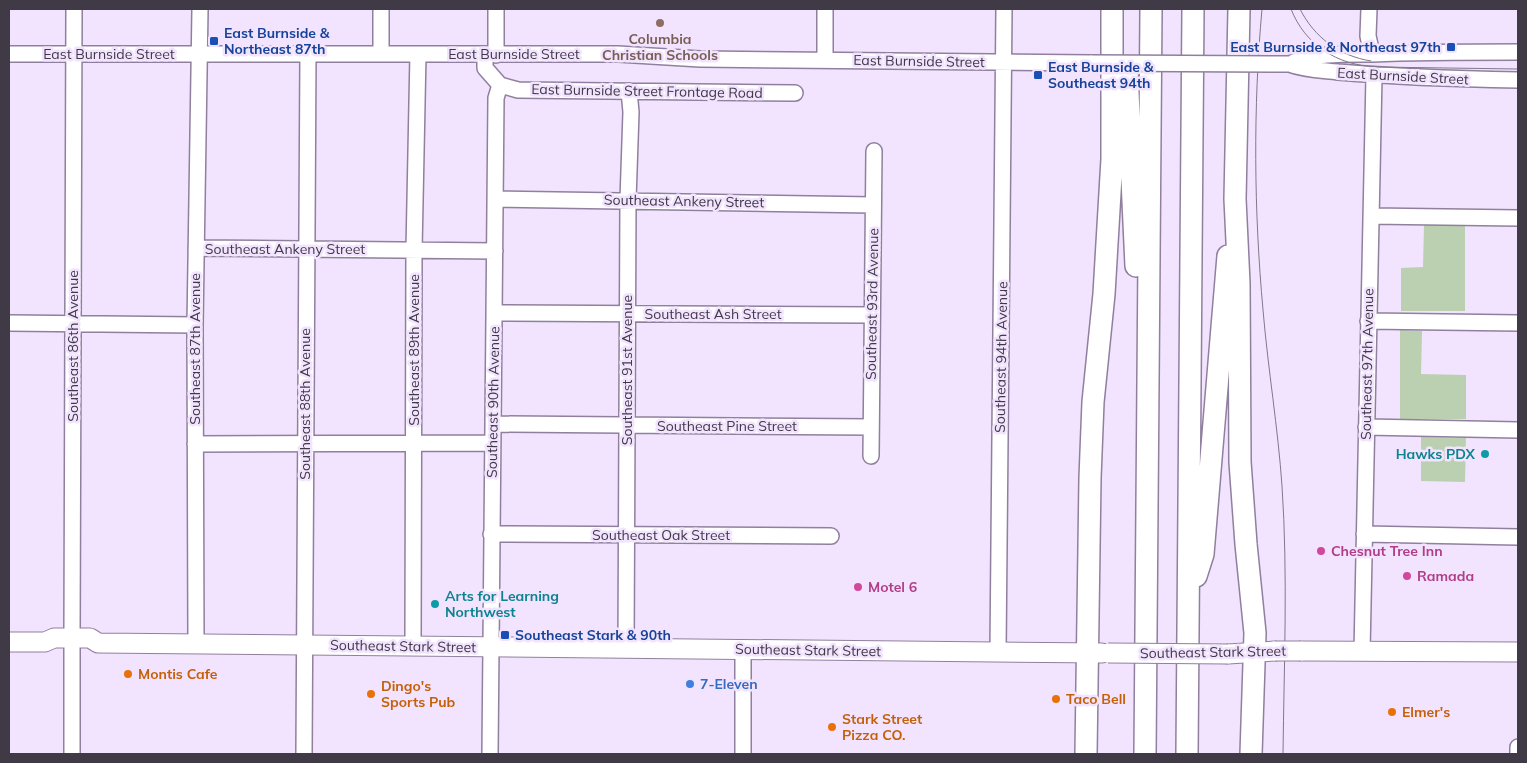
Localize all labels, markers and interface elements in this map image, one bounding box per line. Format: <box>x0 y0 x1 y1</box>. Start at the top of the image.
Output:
marker: Columbia Christian Schools <box>654 17 666 29</box>
place label: East Burnside & Northeast 87th <box>224 24 330 58</box>
place label: Columbia Christian Schools <box>602 30 718 64</box>
marker: East Burnside & Northeast 87th <box>208 35 220 47</box>
place label: East Burnside & Northeast 97th <box>1230 38 1441 56</box>
marker: East Burnside & Northeast 97th <box>1445 41 1457 53</box>
street label: East Burnside Street <box>43 45 175 63</box>
street label: East Burnside Street <box>448 45 580 63</box>
street label: East Burnside Street <box>853 51 985 71</box>
place label: East Burnside & Southeast 94th <box>1048 58 1154 92</box>
street label: East Burnside Street <box>1337 64 1469 88</box>
marker: East Burnside & Southeast 94th <box>1032 69 1044 81</box>
street label: East Burnside Street Frontage Road <box>531 80 763 102</box>
street label: Southeast Ankeny Street <box>604 191 764 211</box>
street label: Southeast 93rd Avenue <box>862 228 882 380</box>
street label: Southeast Ankeny Street <box>205 240 365 258</box>
street label: Southeast 86th Avenue <box>64 270 82 422</box>
street label: Southeast 87th Avenue <box>186 273 204 425</box>
street label: Southeast 89th Avenue <box>405 274 423 426</box>
street label: Southeast 94th Avenue <box>991 281 1011 433</box>
street label: Southeast 97th Avenue <box>1357 288 1377 440</box>
street label: Southeast 91st Avenue <box>618 295 636 445</box>
street label: Southeast Ash Street <box>644 305 782 323</box>
street label: Southeast 90th Avenue <box>483 326 503 478</box>
street label: Southeast 88th Avenue <box>296 328 314 480</box>
street label: Southeast Pine Street <box>657 417 797 435</box>
place label: Hawks PDX <box>1396 445 1476 463</box>
marker: Hawks PDX <box>1479 448 1491 460</box>
street label: Southeast Oak Street <box>592 526 730 544</box>
place label: Chesnut Tree Inn <box>1331 542 1443 560</box>
marker: Chesnut Tree Inn <box>1315 545 1327 557</box>
place label: Ramada <box>1417 567 1474 585</box>
marker: Ramada <box>1401 570 1413 582</box>
place label: Motel 6 <box>868 578 917 596</box>
marker: Motel 6 <box>852 581 864 593</box>
place label: Arts for Learning Northwest <box>445 587 559 621</box>
marker: Arts for Learning Northwest <box>429 598 441 610</box>
place label: Southeast Stark & 90th <box>515 626 671 644</box>
marker: Southeast Stark & 90th <box>499 629 511 641</box>
street label: Southeast Stark Street <box>330 636 476 656</box>
street label: Southeast Stark Street <box>735 640 881 660</box>
street label: Southeast Stark Street <box>1140 642 1286 662</box>
place label: Montis Cafe <box>138 665 218 683</box>
marker: Montis Cafe <box>122 668 134 680</box>
place label: 7-Eleven <box>700 675 758 693</box>
place label: Dingo's Sports Pub <box>381 677 456 711</box>
marker: 7-Eleven <box>684 678 696 690</box>
marker: Dingo's Sports Pub <box>365 688 377 700</box>
place label: Taco Bell <box>1066 690 1126 708</box>
marker: Taco Bell <box>1050 693 1062 705</box>
place label: Elmer's <box>1402 703 1450 721</box>
marker: Elmer's <box>1386 706 1398 718</box>
place label: Stark Street Pizza CO. <box>842 710 923 744</box>
marker: Stark Street Pizza CO. <box>826 721 838 733</box>

